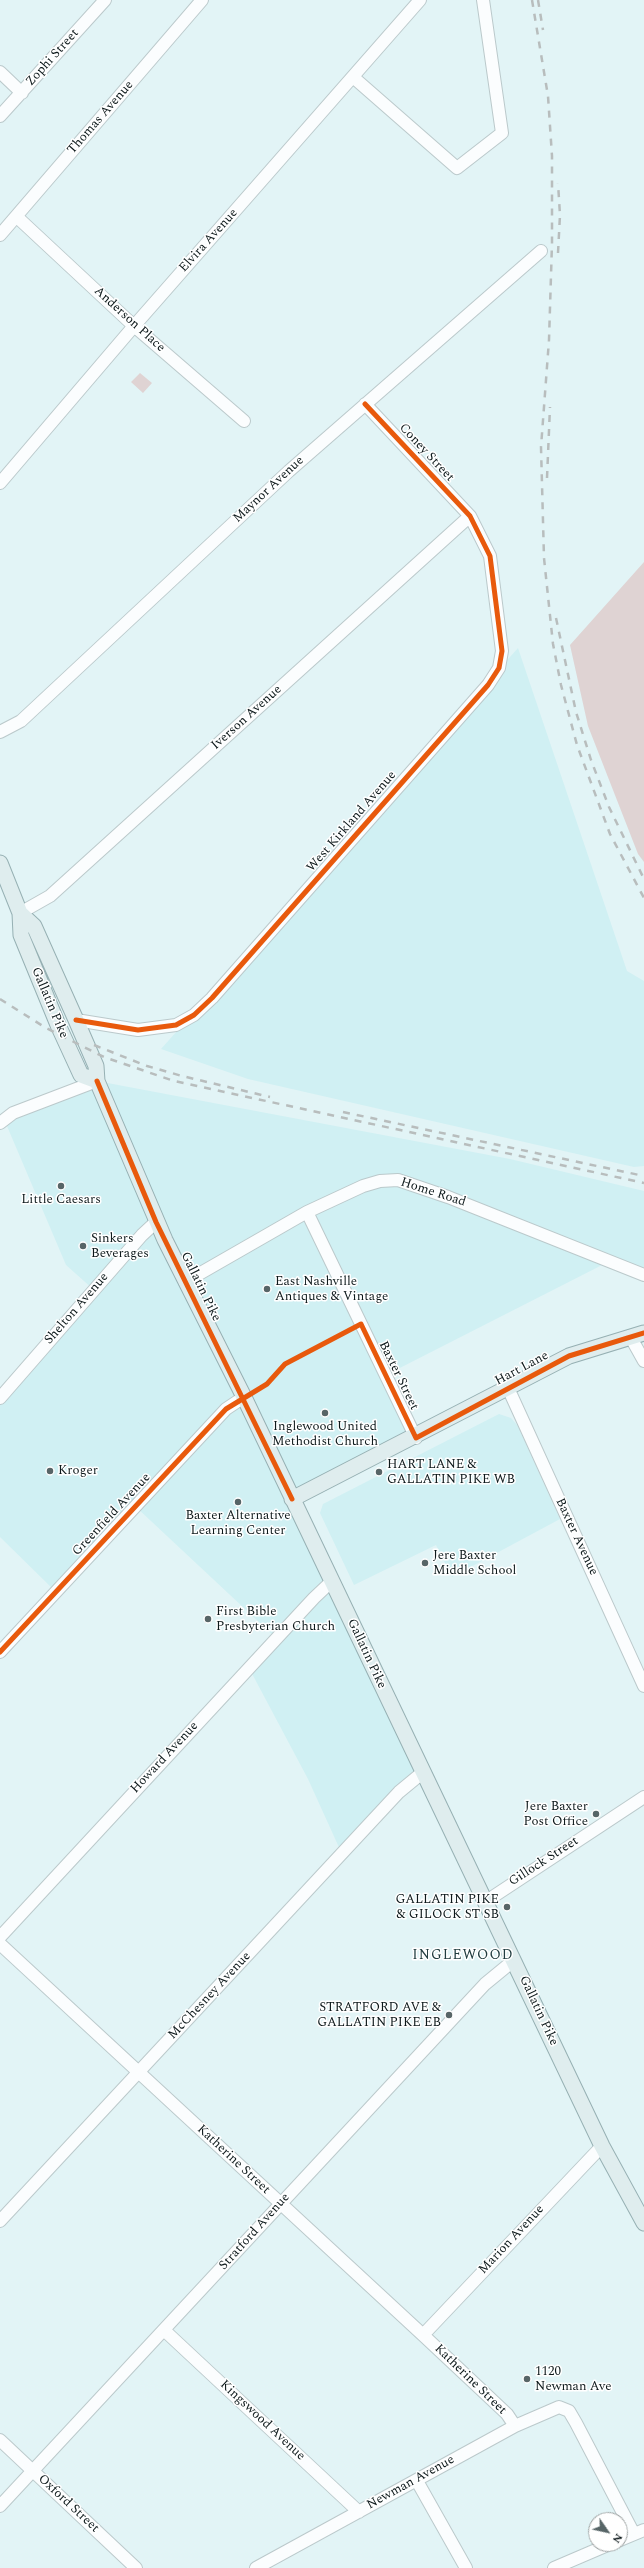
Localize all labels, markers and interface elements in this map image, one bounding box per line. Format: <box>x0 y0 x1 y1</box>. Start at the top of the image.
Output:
street label: Zophi Street <box>23 26 83 90</box>
street label: Thomas Avenue <box>65 78 137 158</box>
street label: Elvira Avenue <box>176 206 242 276</box>
street label: Anderson Place <box>90 284 168 356</box>
street label: Coney Street <box>395 421 457 485</box>
street label: Maynor Avenue <box>230 453 308 527</box>
street label: Iverson Avenue <box>209 682 285 754</box>
street label: West Kirkland Avenue <box>304 768 400 876</box>
street label: Gallatin Pike <box>27 965 71 1041</box>
street label: Home Road <box>398 1175 468 1211</box>
marker: Little Caesars <box>56 1181 66 1191</box>
place label: Little Caesars <box>21 1192 101 1208</box>
place label: Sinkers Beverages <box>91 1231 149 1262</box>
marker: Sinkers Beverages <box>78 1241 88 1251</box>
street label: Gallatin Pike <box>176 1250 224 1324</box>
street label: Shelton Avenue <box>42 1270 112 1348</box>
place label: East Nashville Antiques & Vintage <box>275 1274 388 1305</box>
marker: East Nashville Antiques & Vintage <box>262 1284 272 1294</box>
street label: Baxter Street <box>375 1339 421 1413</box>
street label: Hart Lane <box>493 1348 551 1390</box>
marker: Inglewood United Methodist Church <box>320 1408 330 1418</box>
place label: Inglewood United Methodist Church <box>272 1419 378 1450</box>
place label: HART LANE & GALLATIN PIKE WB <box>387 1457 515 1488</box>
place label: Kroger <box>58 1463 98 1479</box>
marker: Kroger <box>45 1466 55 1476</box>
marker: HART LANE & GALLATIN PIKE WB <box>374 1467 384 1477</box>
street label: Greenfield Avenue <box>70 1470 154 1560</box>
street label: Baxter Avenue <box>551 1496 601 1578</box>
marker: Baxter Alternative Learning Center <box>233 1497 243 1507</box>
place label: Baxter Alternative Learning Center <box>185 1508 291 1539</box>
place label: Jere Baxter Middle School <box>433 1548 516 1579</box>
marker: Jere Baxter Middle School <box>420 1558 430 1568</box>
place label: First Bible Presbyterian Church <box>216 1604 335 1635</box>
marker: First Bible Presbyterian Church <box>203 1614 213 1624</box>
street label: Gallatin Pike <box>343 1617 389 1691</box>
street label: Howard Avenue <box>128 1719 202 1797</box>
place label: Jere Baxter Post Office <box>524 1799 588 1830</box>
marker: Jere Baxter Post Office <box>591 1809 601 1819</box>
street label: Gillock Street <box>506 1834 582 1890</box>
place label: GALLATIN PIKE & GILOCK ST SB <box>395 1892 499 1923</box>
marker: GALLATIN PIKE & GILOCK ST SB <box>502 1902 512 1912</box>
district label: INGLEWOOD <box>412 1948 514 1964</box>
street label: McChesney Avenue <box>165 1949 255 2043</box>
street label: Gallatin Pike <box>515 1974 561 2048</box>
place label: STRATFORD AVE & GALLATIN PIKE EB <box>317 2000 441 2031</box>
marker: STRATFORD AVE & GALLATIN PIKE EB <box>444 2010 454 2020</box>
street label: Katherine Street <box>193 2122 273 2198</box>
street label: Stratford Avenue <box>216 2190 294 2274</box>
street label: Marion Avenue <box>476 2202 548 2278</box>
street label: Katherine Street <box>431 2342 509 2418</box>
place label: 1120 Newman Ave <box>535 2364 612 2395</box>
marker: 1120 Newman Ave <box>522 2374 532 2384</box>
street label: Kingswood Avenue <box>216 2378 308 2464</box>
street label: Newman Avenue <box>365 2453 457 2513</box>
street label: Oxford Street <box>34 2472 102 2536</box>
north arrow <box>588 2512 628 2552</box>
text: N <box>608 2530 627 2547</box>

